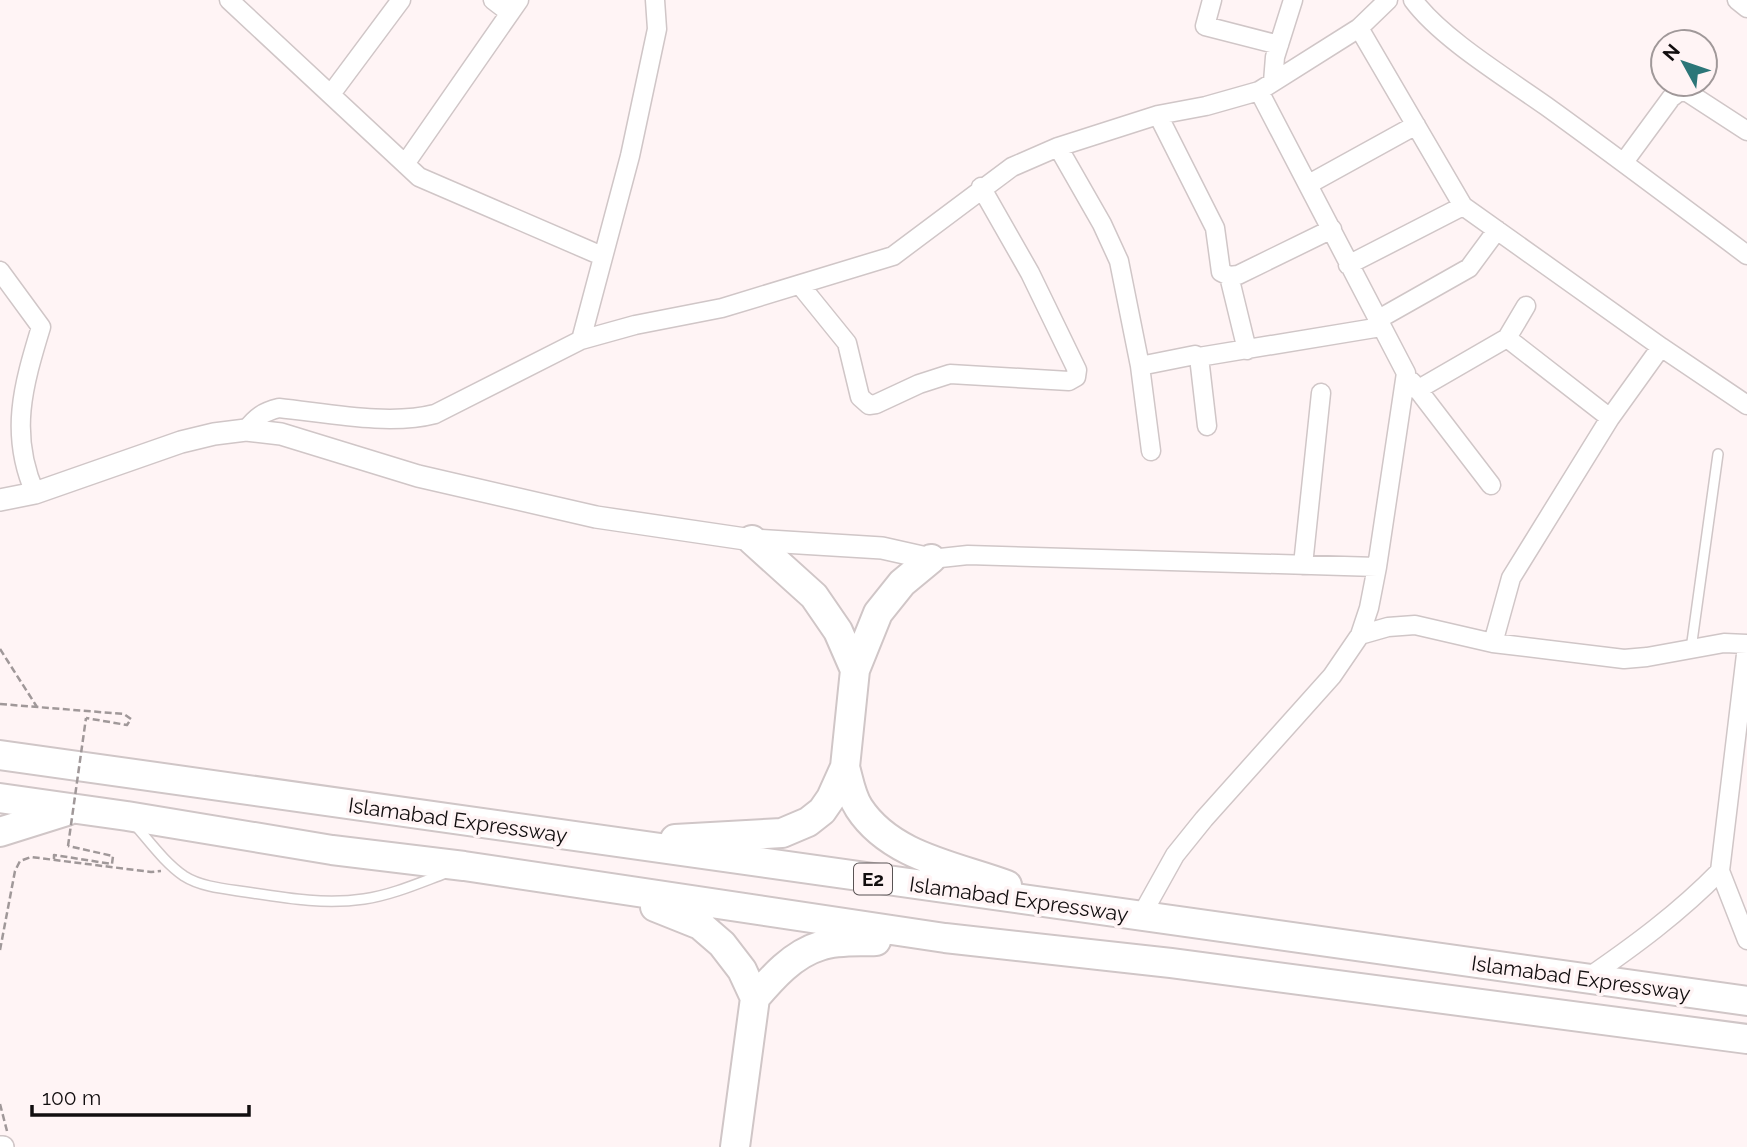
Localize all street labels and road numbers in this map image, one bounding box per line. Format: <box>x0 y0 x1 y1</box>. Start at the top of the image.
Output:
street label: Islamabad Expressway <box>347 792 569 848</box>
road number: E2 <box>854 864 892 894</box>
street label: Islamabad Expressway <box>908 871 1130 927</box>
street label: Islamabad Expressway <box>1470 950 1692 1006</box>

